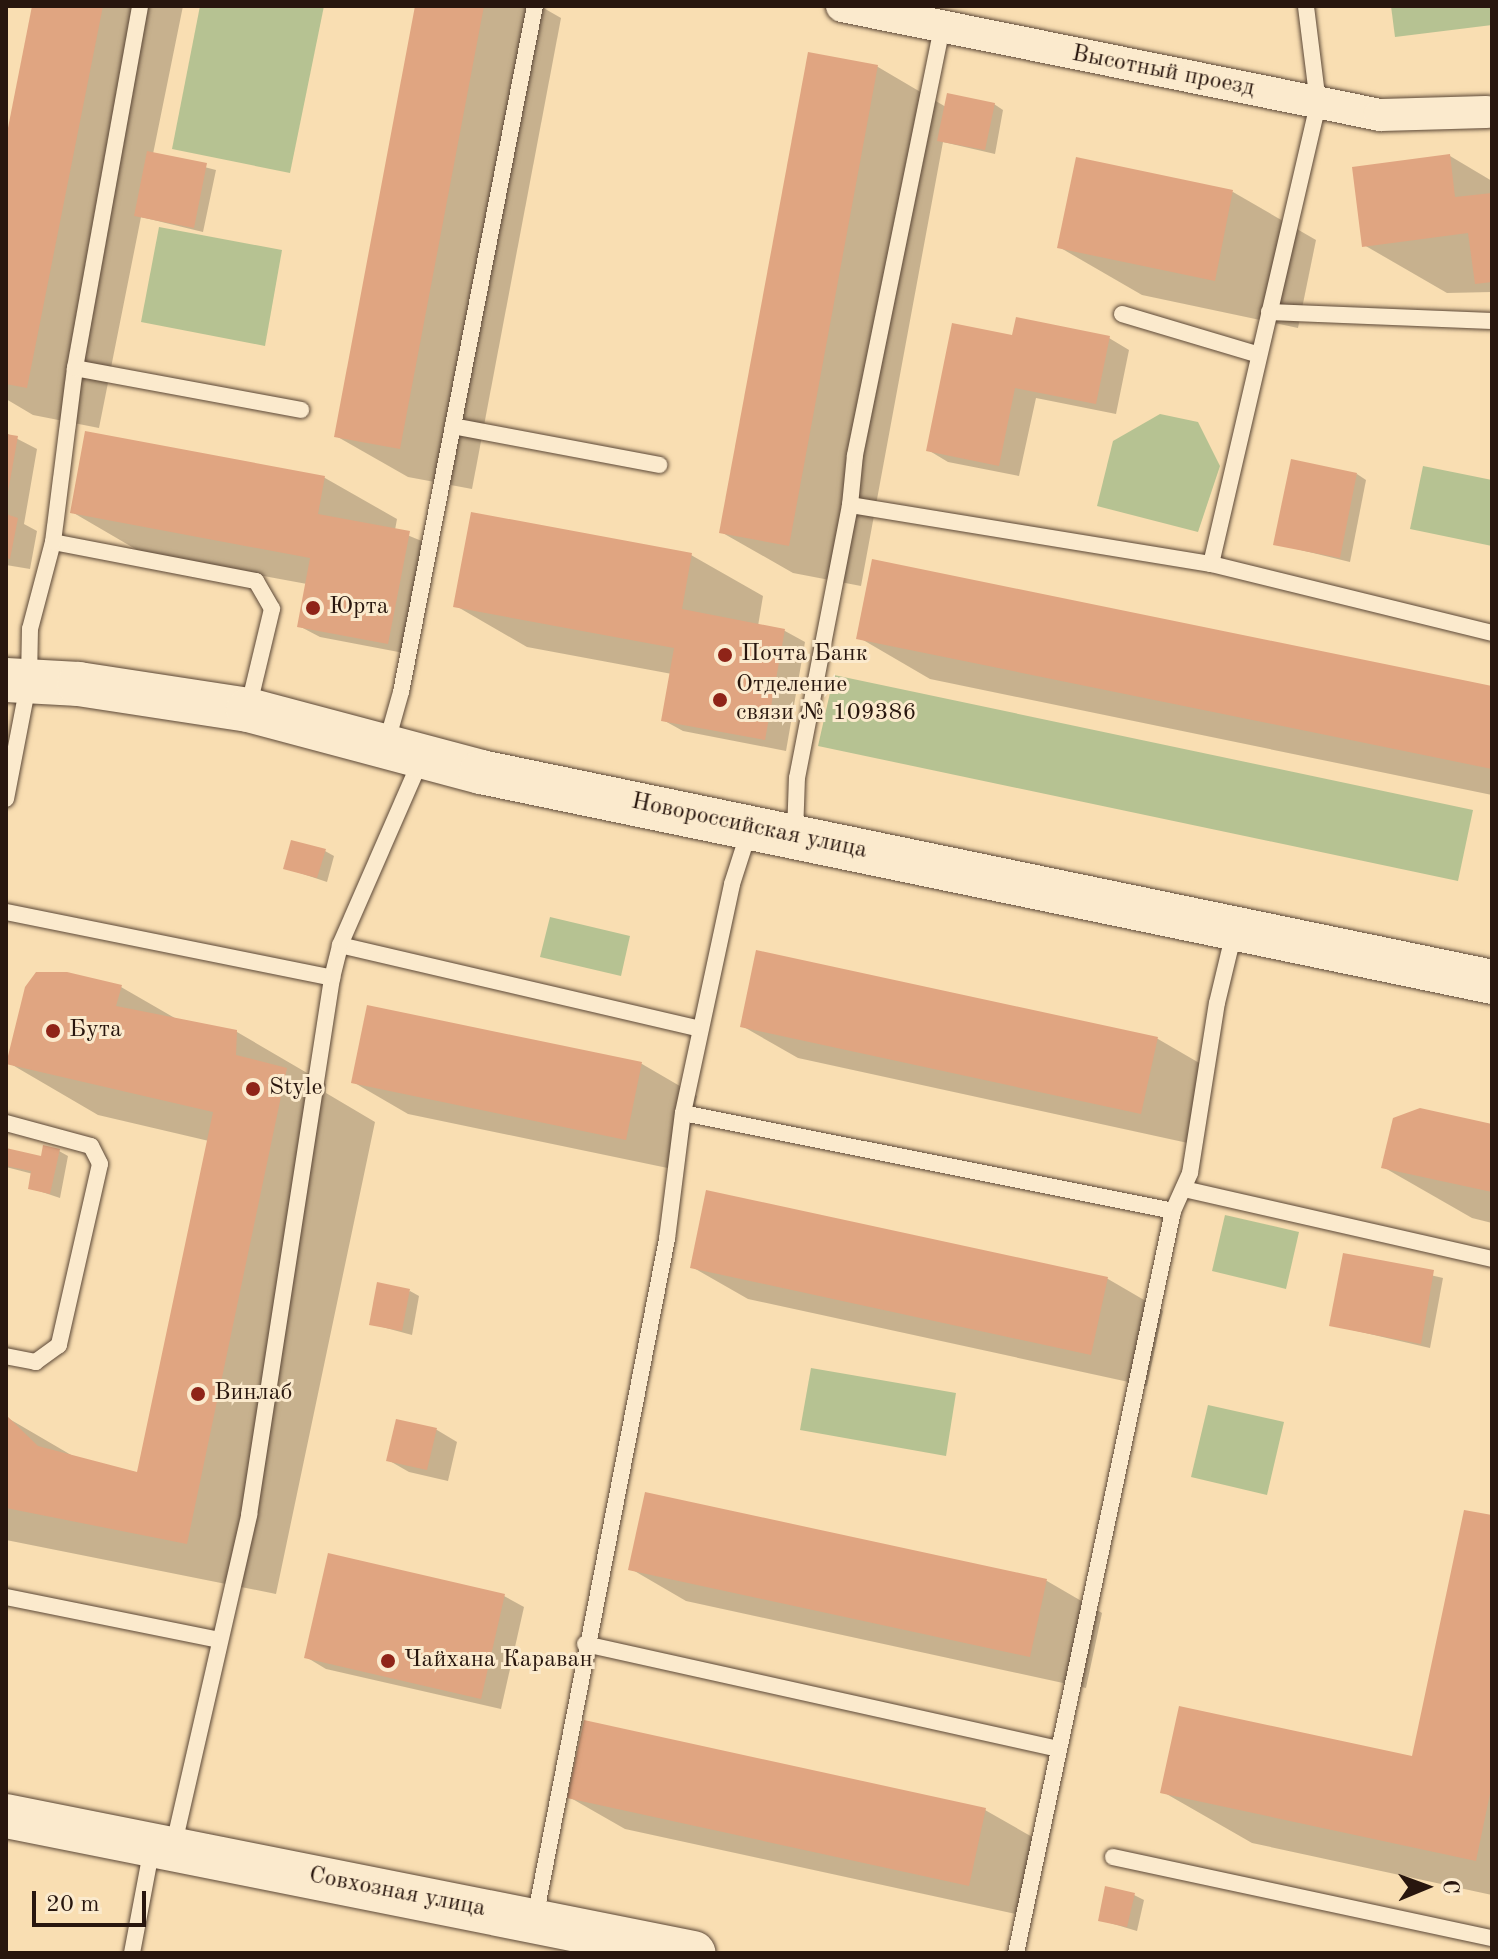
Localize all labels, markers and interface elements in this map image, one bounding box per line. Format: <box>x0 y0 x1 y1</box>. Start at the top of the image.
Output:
street label: Высотный проезд <box>1069 40 1257 104</box>
place label: Юрта <box>329 594 389 622</box>
marker: Юрта <box>304 599 322 617</box>
place label: Почта Банк <box>741 641 868 669</box>
marker: Почта Банк <box>716 646 734 664</box>
place label: Отделение связи № 109386 <box>736 672 916 728</box>
marker: Отделение связи № 109386 <box>711 691 729 709</box>
street label: Новороссийская улица <box>628 788 870 866</box>
place label: Бута <box>69 1017 122 1045</box>
marker: Бута <box>44 1022 62 1040</box>
place label: Style <box>269 1075 323 1103</box>
marker: Style <box>244 1080 262 1098</box>
place label: Винлаб <box>214 1380 292 1408</box>
marker: Винлаб <box>189 1385 207 1403</box>
place label: Чайхана Караван <box>404 1647 593 1675</box>
marker: Чайхана Караван <box>379 1652 397 1670</box>
north arrow <box>1386 1847 1466 1927</box>
street label: Совхозная улица <box>306 1862 488 1924</box>
scale bar <box>36 1875 150 1925</box>
text: С <box>1439 1879 1461 1894</box>
text: 20 m <box>46 1893 100 1917</box>

